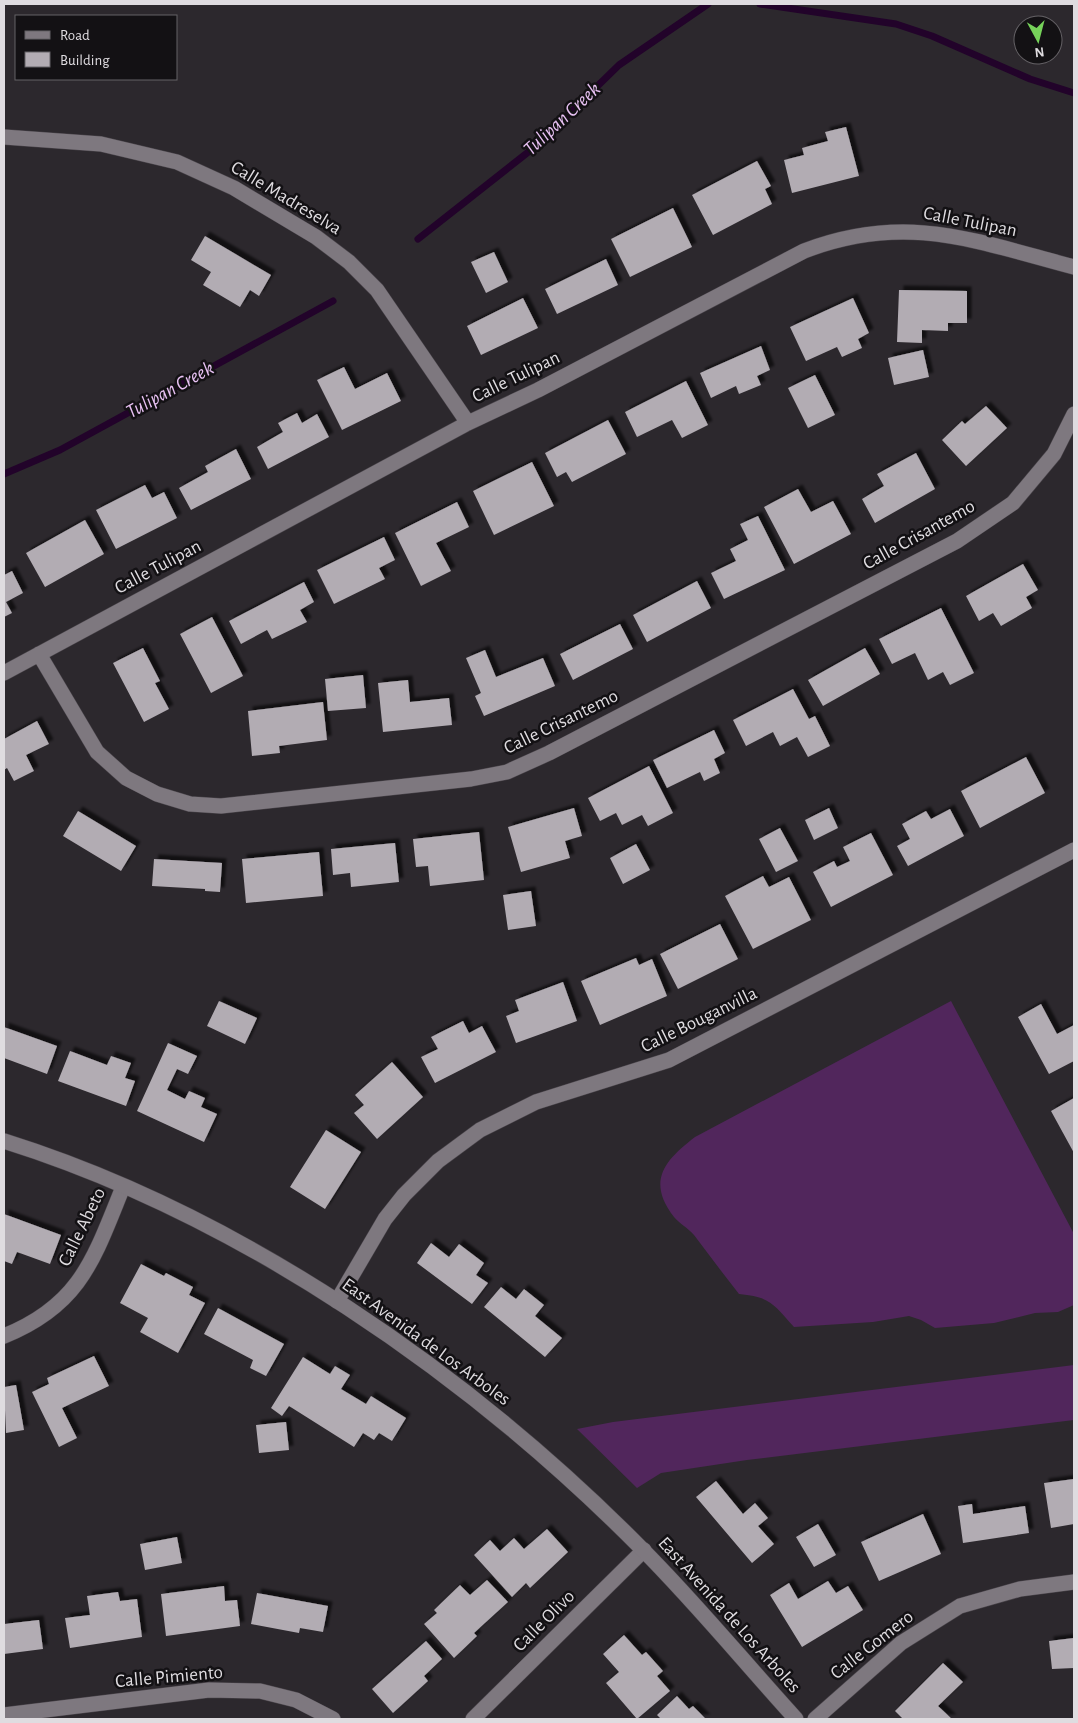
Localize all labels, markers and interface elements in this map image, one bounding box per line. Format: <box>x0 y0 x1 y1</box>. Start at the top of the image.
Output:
legend <box>15 15 178 80</box>
north arrow <box>1013 15 1063 65</box>
text: Road <box>60 28 90 43</box>
text: N <box>1034 44 1045 59</box>
text: Building <box>60 53 110 68</box>
water label: Tulipan Creek <box>520 79 604 159</box>
street label: Calle Madreselva <box>227 158 345 238</box>
street label: Calle Tulipan <box>922 204 1018 240</box>
street label: Calle Tulipan <box>469 348 563 406</box>
water label: Tulipan Creek <box>123 358 217 422</box>
street label: Calle Crisantemo <box>860 496 978 574</box>
street label: Calle Tulipan <box>112 536 204 598</box>
street label: Calle Crisantemo <box>501 686 621 758</box>
street label: Calle Bouganvilla <box>638 984 760 1056</box>
street label: Calle Abeto <box>55 1185 109 1269</box>
street label: East Avenida de Los Arboles <box>339 1275 513 1409</box>
street label: East Avenida de Los Arboles <box>654 1533 804 1697</box>
street label: Calle Olivo <box>510 1587 578 1655</box>
street label: Calle Gomero <box>827 1607 917 1683</box>
street label: Calle Pimiento <box>114 1663 224 1691</box>

